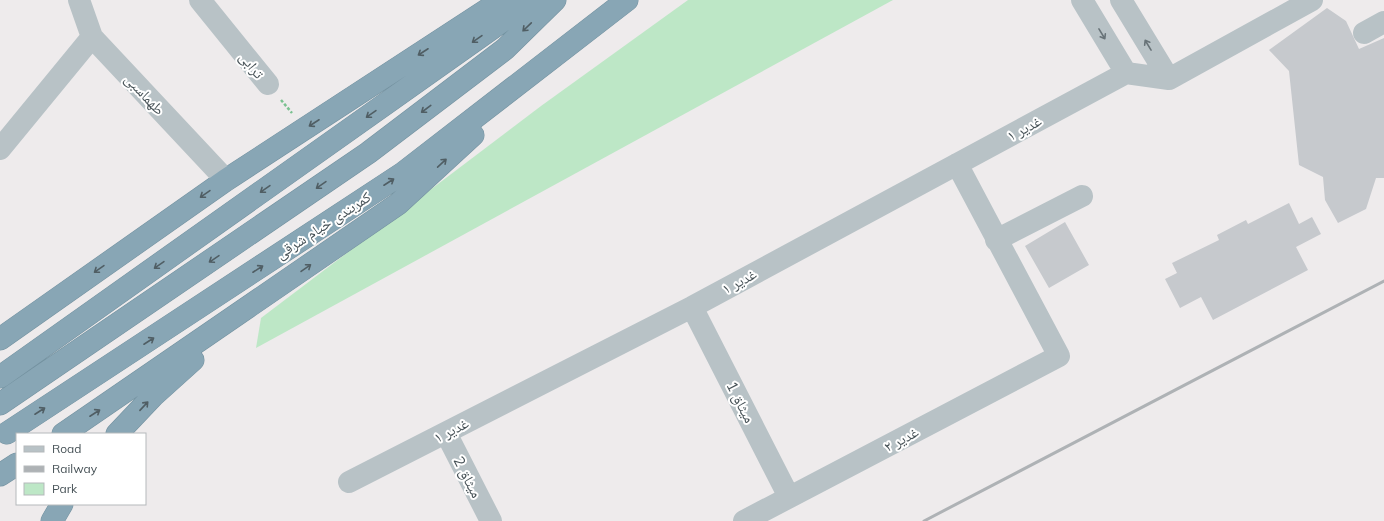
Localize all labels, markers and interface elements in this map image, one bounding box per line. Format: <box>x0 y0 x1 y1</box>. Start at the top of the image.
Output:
one-way arrow <box>522 22 532 32</box>
one-way arrow <box>1099 28 1107 40</box>
one-way arrow <box>472 35 483 43</box>
one-way arrow <box>1144 39 1152 51</box>
street label: ترابی <box>235 48 269 83</box>
one-way arrow <box>418 48 429 56</box>
street label: طهماسبی <box>120 69 169 120</box>
one-way arrow <box>421 104 432 113</box>
one-way arrow <box>366 110 377 118</box>
street label: غدیر ۱ <box>1003 111 1045 145</box>
one-way arrow <box>308 120 320 128</box>
one-way arrow <box>437 158 447 168</box>
one-way arrow <box>384 178 395 186</box>
one-way arrow <box>316 181 327 189</box>
one-way arrow <box>260 185 271 193</box>
street label: کمربندی خیام شرقی <box>272 187 375 264</box>
one-way arrow <box>200 190 211 198</box>
one-way arrow <box>209 255 220 263</box>
one-way arrow <box>154 260 165 269</box>
one-way arrow <box>301 264 312 272</box>
street label: غدیر ۱ <box>718 264 760 298</box>
one-way arrow <box>94 265 105 273</box>
one-way arrow <box>252 265 263 273</box>
one-way arrow <box>143 336 155 344</box>
street label: میثاق 1 <box>722 378 760 427</box>
one-way arrow <box>139 401 148 411</box>
one-way arrow <box>34 407 46 415</box>
one-way arrow <box>89 408 101 416</box>
street label: غدیر ۱ <box>430 413 472 447</box>
street label: غدیر ۲ <box>880 422 922 456</box>
legend <box>16 433 146 505</box>
text: Road <box>52 441 81 456</box>
street label: میثاق 2 <box>449 453 487 502</box>
text: Railway <box>52 461 98 476</box>
text: Park <box>52 481 78 496</box>

